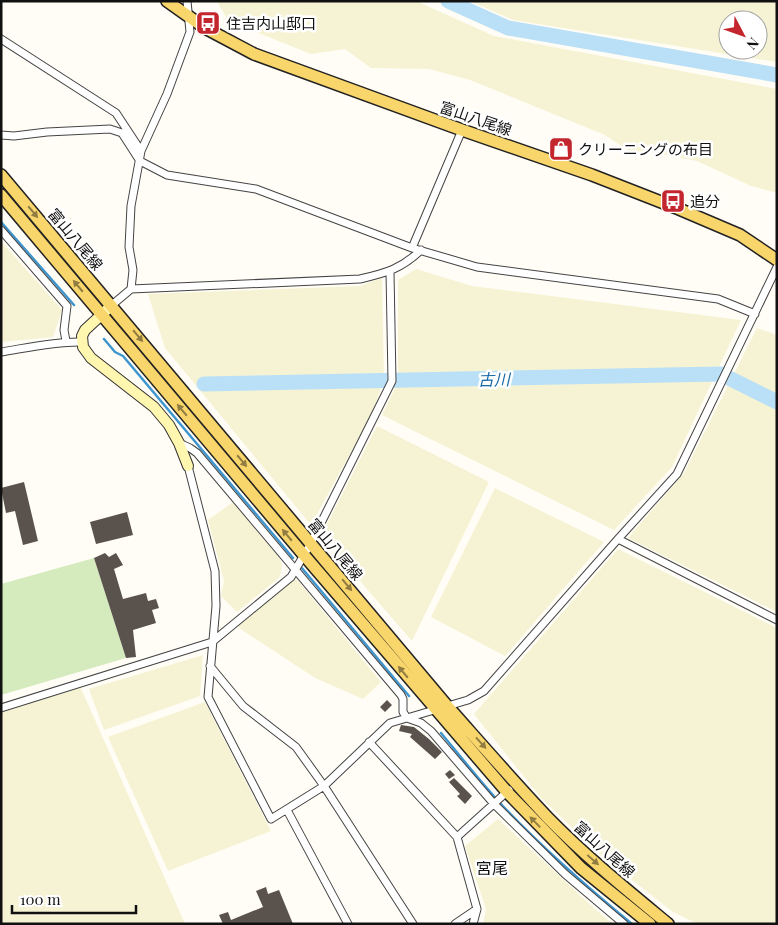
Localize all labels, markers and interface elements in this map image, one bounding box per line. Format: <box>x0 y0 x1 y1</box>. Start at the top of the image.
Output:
bus stop icon: 住吉内山邸口 <box>195 10 221 36</box>
north arrow <box>718 10 768 60</box>
place label: 住吉内山邸口 <box>226 13 316 33</box>
text: N <box>743 34 764 54</box>
street label: 富山八尾線 <box>437 96 515 140</box>
shop icon: クリーニングの布目 <box>548 136 574 162</box>
place label: クリーニングの布目 <box>578 139 713 159</box>
bus stop icon: 追分 <box>660 188 686 214</box>
place label: 追分 <box>690 191 720 211</box>
street label: 富山八尾線 <box>44 204 108 274</box>
one-way arrow <box>27 205 38 218</box>
one-way arrow <box>72 280 83 293</box>
one-way arrow <box>132 329 143 342</box>
water label: 古川 <box>478 368 512 390</box>
one-way arrow <box>176 405 188 417</box>
one-way arrow <box>237 454 248 467</box>
street label: 富山八尾線 <box>304 514 368 584</box>
one-way arrow <box>281 528 292 541</box>
one-way arrow <box>341 578 352 591</box>
one-way arrow <box>398 666 409 678</box>
one-way arrow <box>475 737 487 749</box>
one-way arrow <box>529 816 541 828</box>
street label: 富山八尾線 <box>570 816 640 882</box>
one-way arrow <box>587 855 600 866</box>
district label: 宮尾 <box>476 857 508 878</box>
scale bar <box>12 882 136 914</box>
text: 100 m <box>20 889 61 909</box>

